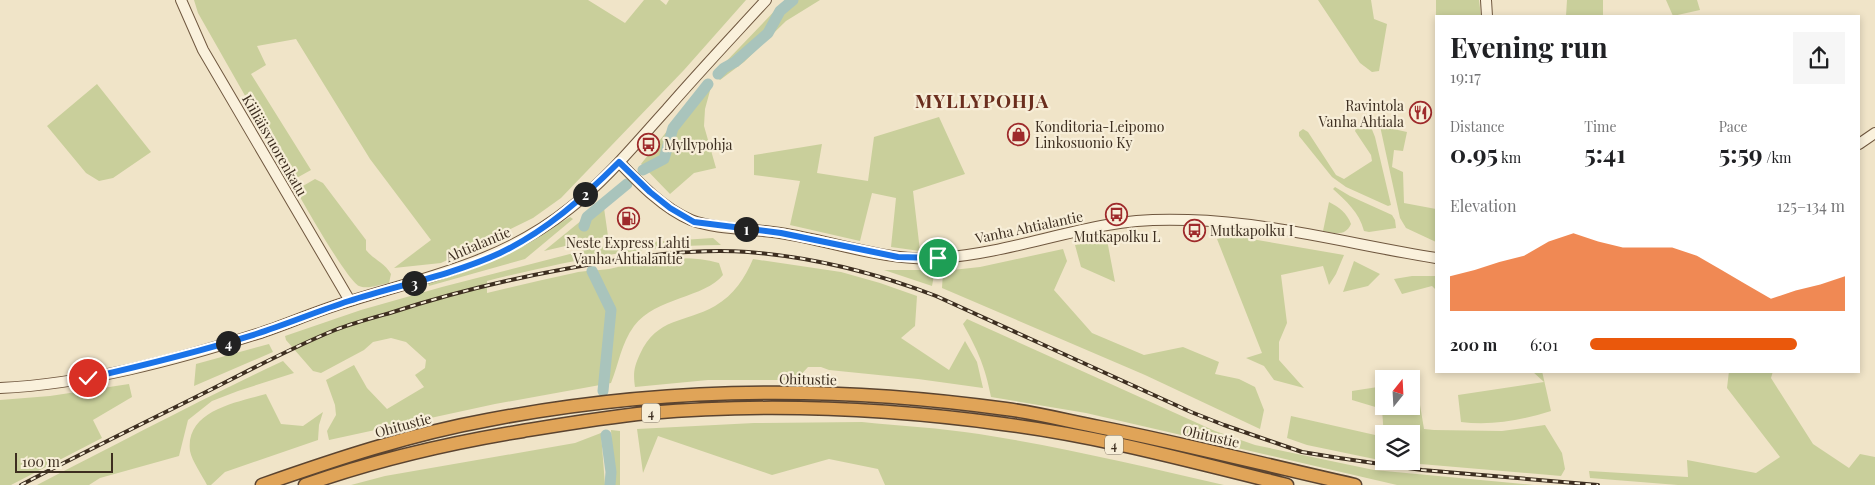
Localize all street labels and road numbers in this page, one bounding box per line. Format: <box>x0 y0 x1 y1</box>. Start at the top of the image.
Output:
street label: Kiiliäisvuorenkatu <box>238 91 312 199</box>
street label: Vanha Ahtialantie <box>972 206 1085 248</box>
street label: Ahtialantie <box>442 222 513 267</box>
street label: Ohitustie <box>779 369 837 389</box>
road number: 4 <box>642 403 660 422</box>
street label: Ohitustie <box>372 408 434 442</box>
street label: Ohitustie <box>1181 420 1241 452</box>
road number: 4 <box>1105 436 1123 454</box>

